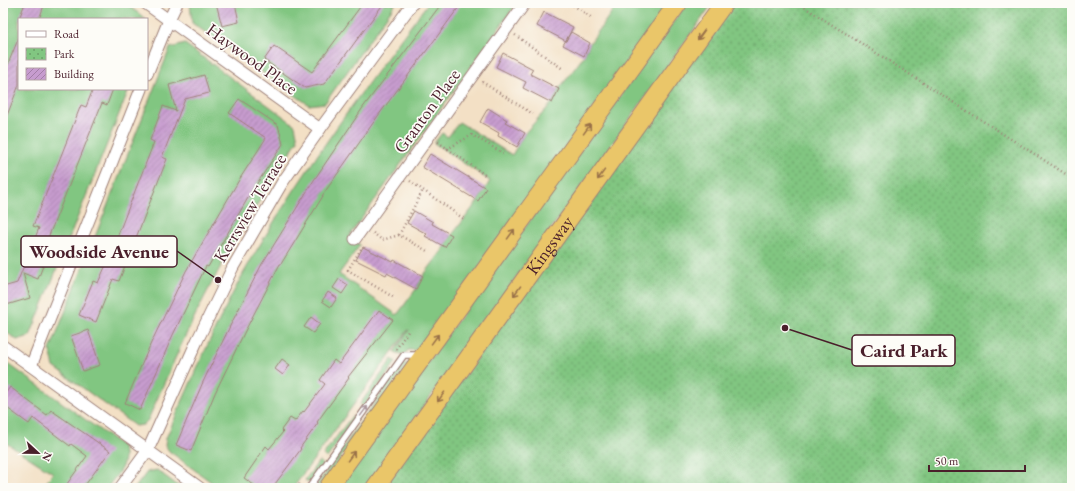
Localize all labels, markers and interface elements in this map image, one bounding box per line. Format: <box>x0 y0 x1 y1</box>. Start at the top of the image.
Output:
legend <box>18 18 148 90</box>
street label: Haywood Place <box>202 18 302 99</box>
text: Road <box>54 26 80 42</box>
one-way arrow <box>697 29 705 40</box>
text: Park <box>54 46 75 62</box>
street label: Granton Place <box>388 64 465 157</box>
text: Building <box>54 66 95 82</box>
one-way arrow <box>583 123 592 134</box>
street label: Kerrsview Terrace <box>208 149 291 266</box>
one-way arrow <box>597 169 605 180</box>
street label: Kingsway <box>520 211 578 279</box>
one-way arrow <box>507 229 515 240</box>
callout: Woodside Avenue <box>21 236 177 267</box>
text: Woodside Avenue <box>29 239 169 264</box>
one-way arrow <box>513 286 521 297</box>
one-way arrow <box>431 334 439 345</box>
callout: Caird Park <box>852 335 955 366</box>
text: Caird Park <box>860 338 948 363</box>
one-way arrow <box>436 391 445 402</box>
one-way arrow <box>360 405 368 416</box>
north arrow <box>18 433 58 473</box>
scale bar <box>929 447 1025 473</box>
text: N <box>39 450 55 464</box>
one-way arrow <box>347 451 355 462</box>
text: 50 m <box>935 453 959 469</box>

